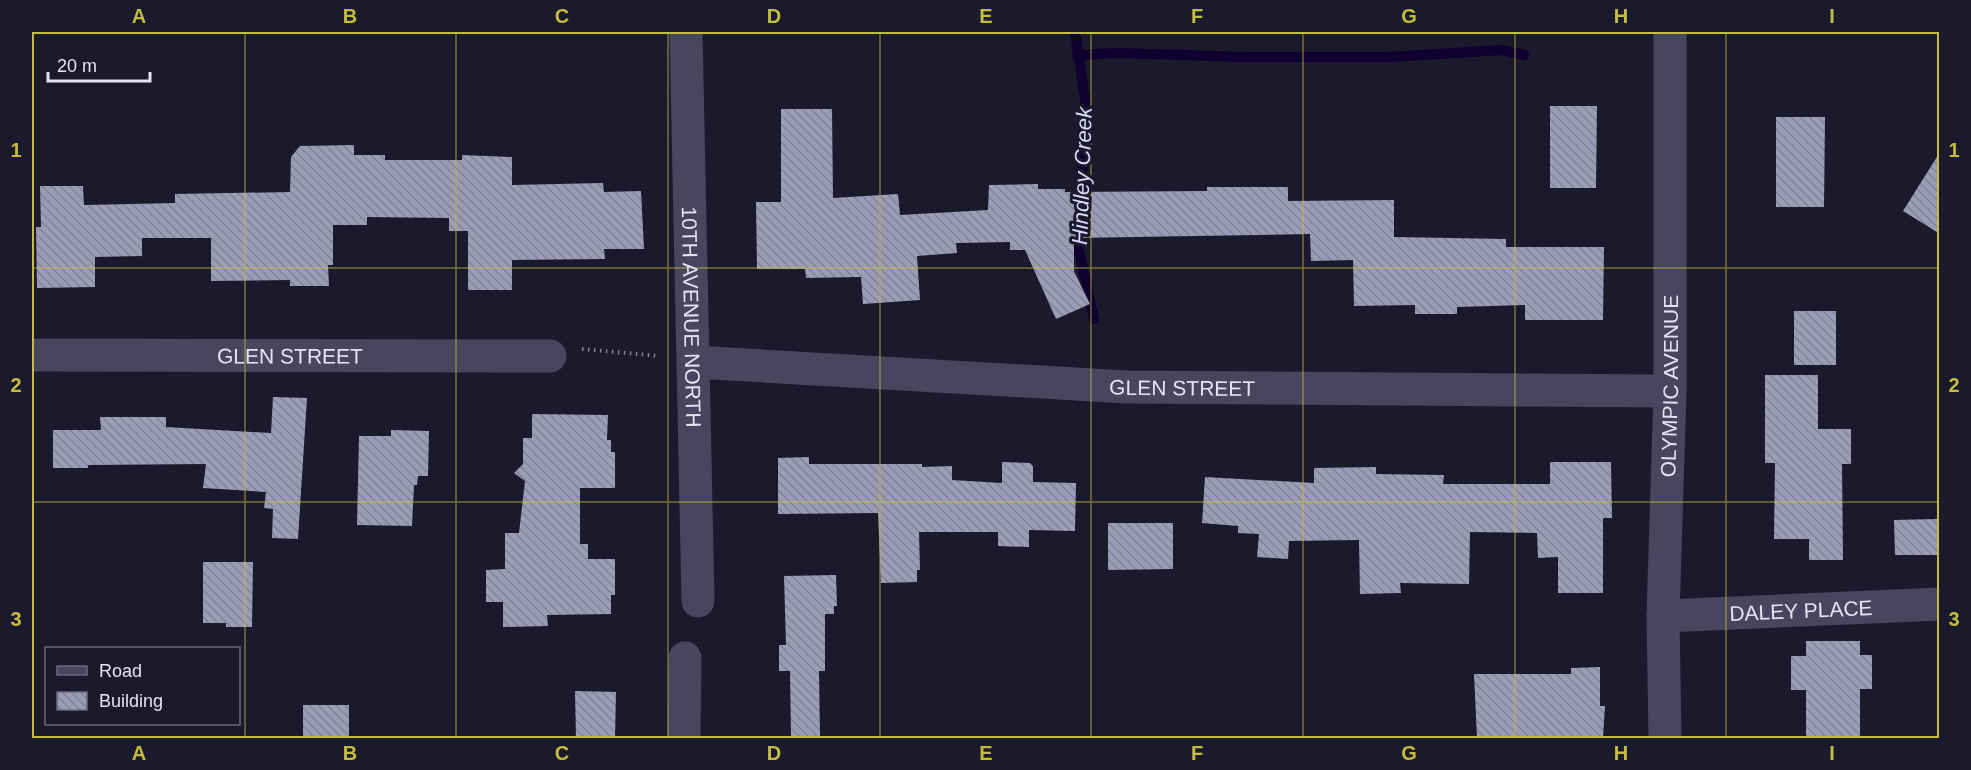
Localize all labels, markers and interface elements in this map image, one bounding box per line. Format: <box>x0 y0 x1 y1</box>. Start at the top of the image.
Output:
text: A <box>132 5 146 27</box>
text: B <box>343 5 357 27</box>
text: C <box>555 5 569 27</box>
text: D <box>767 5 781 27</box>
text: E <box>979 5 993 27</box>
text: F <box>1191 5 1203 27</box>
text: G <box>1401 5 1417 27</box>
text: H <box>1614 5 1628 27</box>
text: I <box>1829 5 1835 27</box>
scale bar <box>48 45 150 83</box>
text: 20 m <box>57 56 97 76</box>
water label: Hindley Creek <box>1067 106 1097 245</box>
text: 1 <box>10 139 22 161</box>
text: 1 <box>1948 139 1960 161</box>
street label: 10TH AVENUE NORTH <box>678 206 706 428</box>
street label: OLYMPIC AVENUE <box>1656 295 1682 478</box>
street label: GLEN STREET <box>217 344 363 367</box>
text: 2 <box>10 374 22 396</box>
street label: GLEN STREET <box>1109 374 1256 399</box>
text: 2 <box>1948 374 1960 396</box>
street label: DALEY PLACE <box>1729 595 1873 625</box>
text: 3 <box>10 608 22 630</box>
text: 3 <box>1948 608 1960 630</box>
legend <box>45 647 240 725</box>
text: Road <box>99 661 142 681</box>
text: Building <box>99 691 163 711</box>
text: A <box>132 742 146 764</box>
text: B <box>343 742 357 764</box>
text: C <box>555 742 569 764</box>
text: D <box>767 742 781 764</box>
text: E <box>979 742 993 764</box>
text: F <box>1191 742 1203 764</box>
text: G <box>1401 742 1417 764</box>
text: H <box>1614 742 1628 764</box>
text: I <box>1829 742 1835 764</box>

